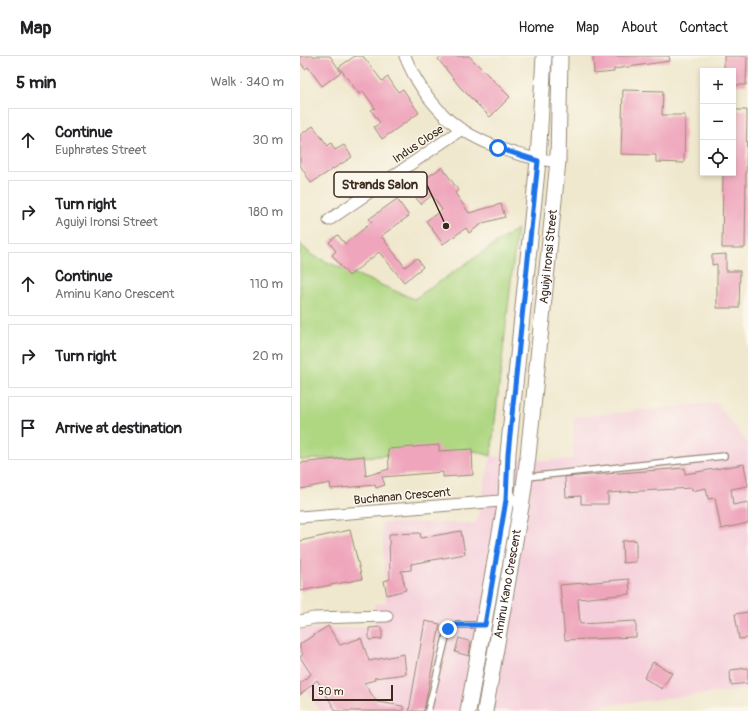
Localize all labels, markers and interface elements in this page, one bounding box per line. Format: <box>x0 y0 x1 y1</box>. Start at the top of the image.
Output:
text: Map <box>20 16 51 40</box>
text: Home <box>519 19 554 36</box>
text: Map <box>576 19 599 36</box>
text: About <box>621 19 657 36</box>
text: Contact <box>679 19 728 36</box>
map controls <box>700 68 736 176</box>
button: + <box>700 68 736 104</box>
text: 5 min <box>16 72 56 93</box>
text: Walk · 340 m <box>210 74 284 90</box>
button: − <box>700 104 736 140</box>
street label: Indus Close <box>390 122 447 167</box>
text: Continue <box>55 123 113 142</box>
icon: ahead <box>17 129 39 151</box>
text: 30 m <box>253 132 283 148</box>
route start <box>489 139 507 157</box>
button: locate <box>700 140 736 176</box>
text: Euphrates Street <box>55 142 146 158</box>
callout: Strands Salon <box>334 172 427 197</box>
text: Strands Salon <box>342 177 419 193</box>
text: Turn right <box>55 195 116 214</box>
icon: right <box>17 201 39 223</box>
text: 180 m <box>248 204 283 220</box>
street label: Aguiyi Ironsi Street <box>537 209 561 305</box>
text: Aguiyi Ironsi Street <box>55 214 158 230</box>
text: Continue <box>55 267 113 286</box>
icon: ahead <box>17 273 39 295</box>
text: 110 m <box>250 276 283 292</box>
text: Aminu Kano Crescent <box>55 286 174 302</box>
icon: right <box>17 345 39 367</box>
text: Turn right <box>55 347 116 366</box>
text: 20 m <box>252 348 283 364</box>
icon: arrive <box>17 417 39 439</box>
text: Arrive at destination <box>55 419 182 438</box>
street label: Buchanan Crescent <box>353 485 451 508</box>
street label: Aminu Kano Crescent <box>491 528 525 640</box>
route end <box>439 620 457 638</box>
scale bar <box>312 683 393 702</box>
text: 50 m <box>318 685 344 698</box>

